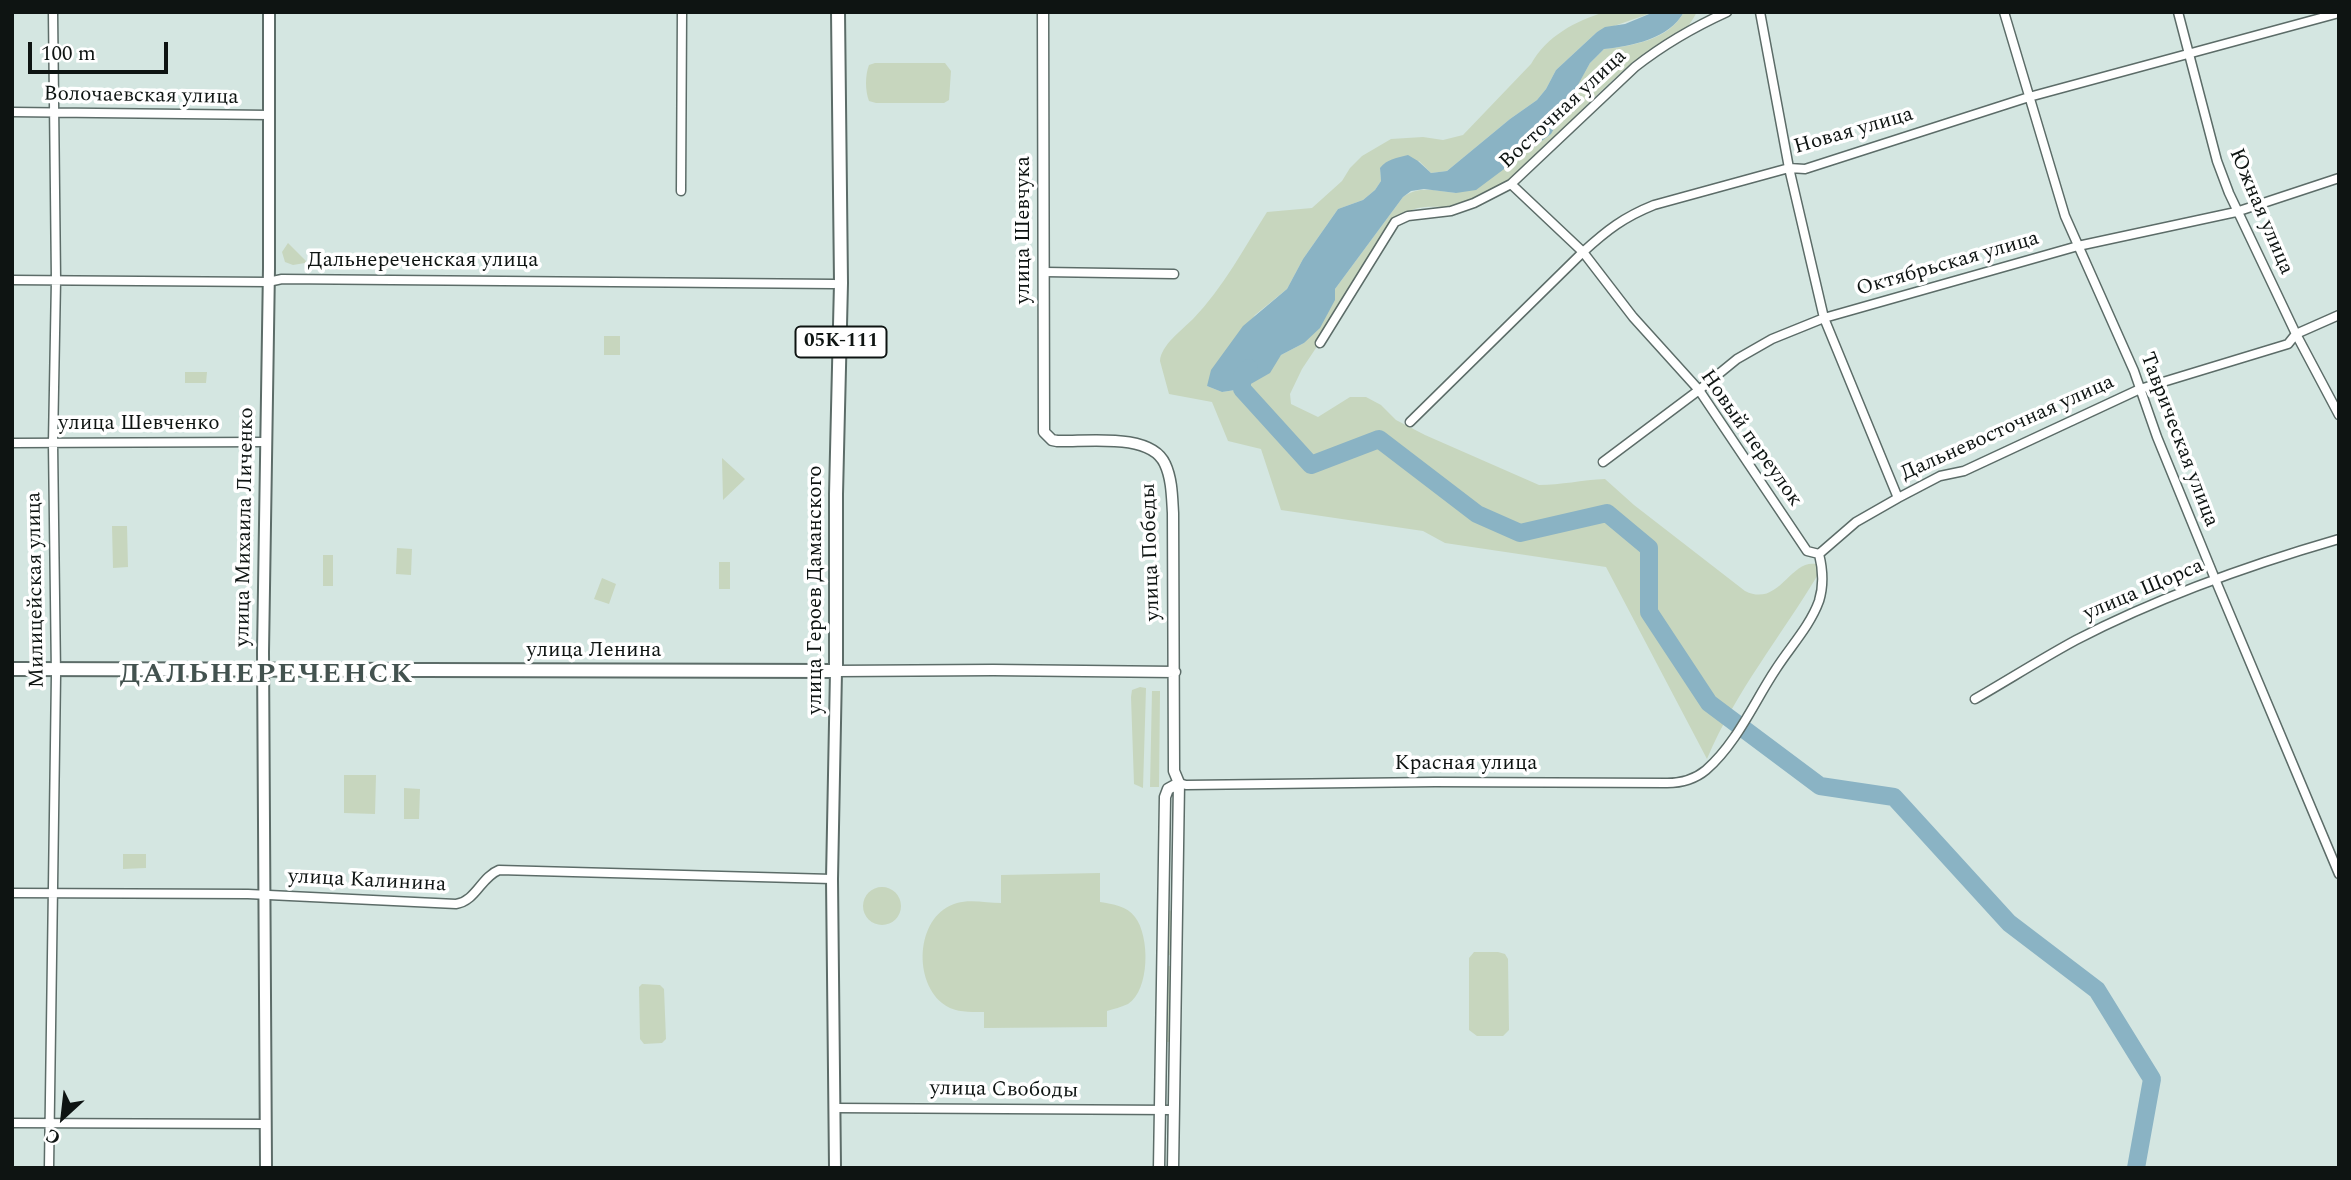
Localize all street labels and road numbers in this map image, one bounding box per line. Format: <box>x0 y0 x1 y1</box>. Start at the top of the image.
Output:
street label: Восточная улица <box>1495 45 1633 175</box>
street label: Волочаевская улица <box>43 83 239 111</box>
street label: Новая улица <box>1791 103 1917 161</box>
street label: Южная улица <box>2222 145 2298 279</box>
street label: улица Шевчука <box>1012 156 1038 304</box>
street label: Октябрьская улица <box>1854 227 2042 303</box>
street label: Дальнереченская улица <box>308 249 538 275</box>
road number: 05К-111 <box>796 326 886 358</box>
street label: Таврическая улица <box>2133 349 2223 531</box>
street label: Новый переулок <box>1693 366 1807 512</box>
street label: Дальневосточная улица <box>1898 371 2118 487</box>
street label: улица Михаила Личенко <box>231 407 261 647</box>
street label: улица Шевченко <box>58 412 220 438</box>
street label: улица Героев Даманского <box>804 465 830 715</box>
street label: улица Победы <box>1137 483 1167 621</box>
street label: Милицейская улица <box>23 491 51 689</box>
street label: улица Щорса <box>2080 554 2208 628</box>
street label: улица Ленина <box>527 639 661 665</box>
street label: Красная улица <box>1394 752 1538 778</box>
street label: улица Калинина <box>287 865 447 899</box>
street label: улица Свободы <box>929 1077 1079 1105</box>

